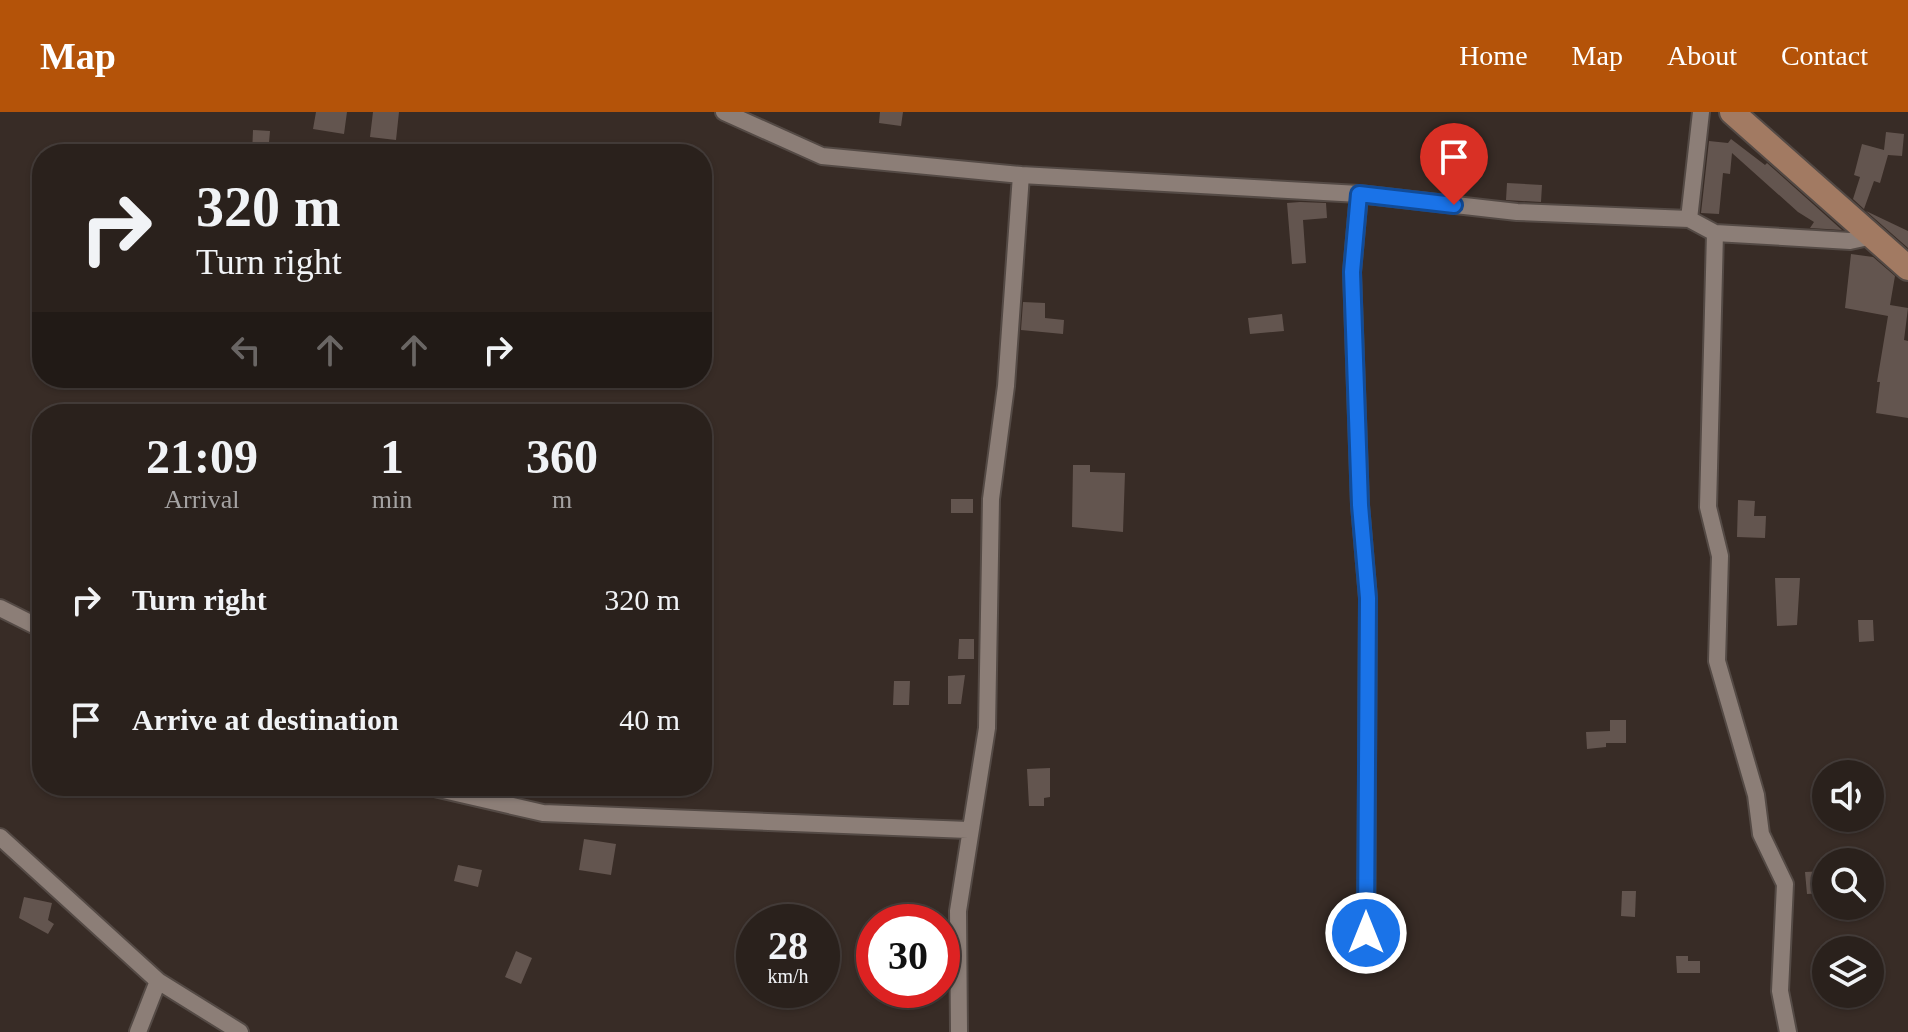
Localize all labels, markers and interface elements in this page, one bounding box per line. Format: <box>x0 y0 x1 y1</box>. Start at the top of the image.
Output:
text: Map <box>40 35 116 77</box>
text: Home <box>1459 40 1528 71</box>
text: Map <box>1572 40 1623 71</box>
text: About <box>1667 40 1737 71</box>
text: Contact <box>1781 40 1868 71</box>
pin <box>1420 123 1488 205</box>
icon: arrive <box>1432 135 1476 179</box>
icon: right <box>64 176 168 280</box>
text: 320 m <box>196 176 341 238</box>
text: Turn right <box>196 242 342 282</box>
icon: left <box>224 328 268 372</box>
icon: ahead <box>308 328 352 372</box>
icon: ahead <box>392 328 436 372</box>
icon: right <box>476 328 520 372</box>
text: 21:09 <box>146 430 258 483</box>
text: 1 <box>380 430 404 483</box>
text: 360 <box>526 430 598 483</box>
text: Arrival <box>164 485 239 514</box>
text: min <box>372 485 412 514</box>
text: m <box>552 485 572 514</box>
icon: right <box>64 578 108 622</box>
text: Turn right <box>132 583 267 616</box>
text: 320 m <box>604 583 680 616</box>
icon: arrive <box>64 698 108 742</box>
text: Arrive at destination <box>132 703 399 736</box>
text: 40 m <box>619 703 680 736</box>
map controls <box>1812 760 1884 1008</box>
button: sound <box>1812 760 1884 832</box>
button: search <box>1812 848 1884 920</box>
position arrow <box>1324 891 1408 975</box>
speed limit sign: 30 <box>856 904 960 1008</box>
text: 28 <box>768 923 808 968</box>
button: layers <box>1812 936 1884 1008</box>
text: km/h <box>767 965 809 987</box>

